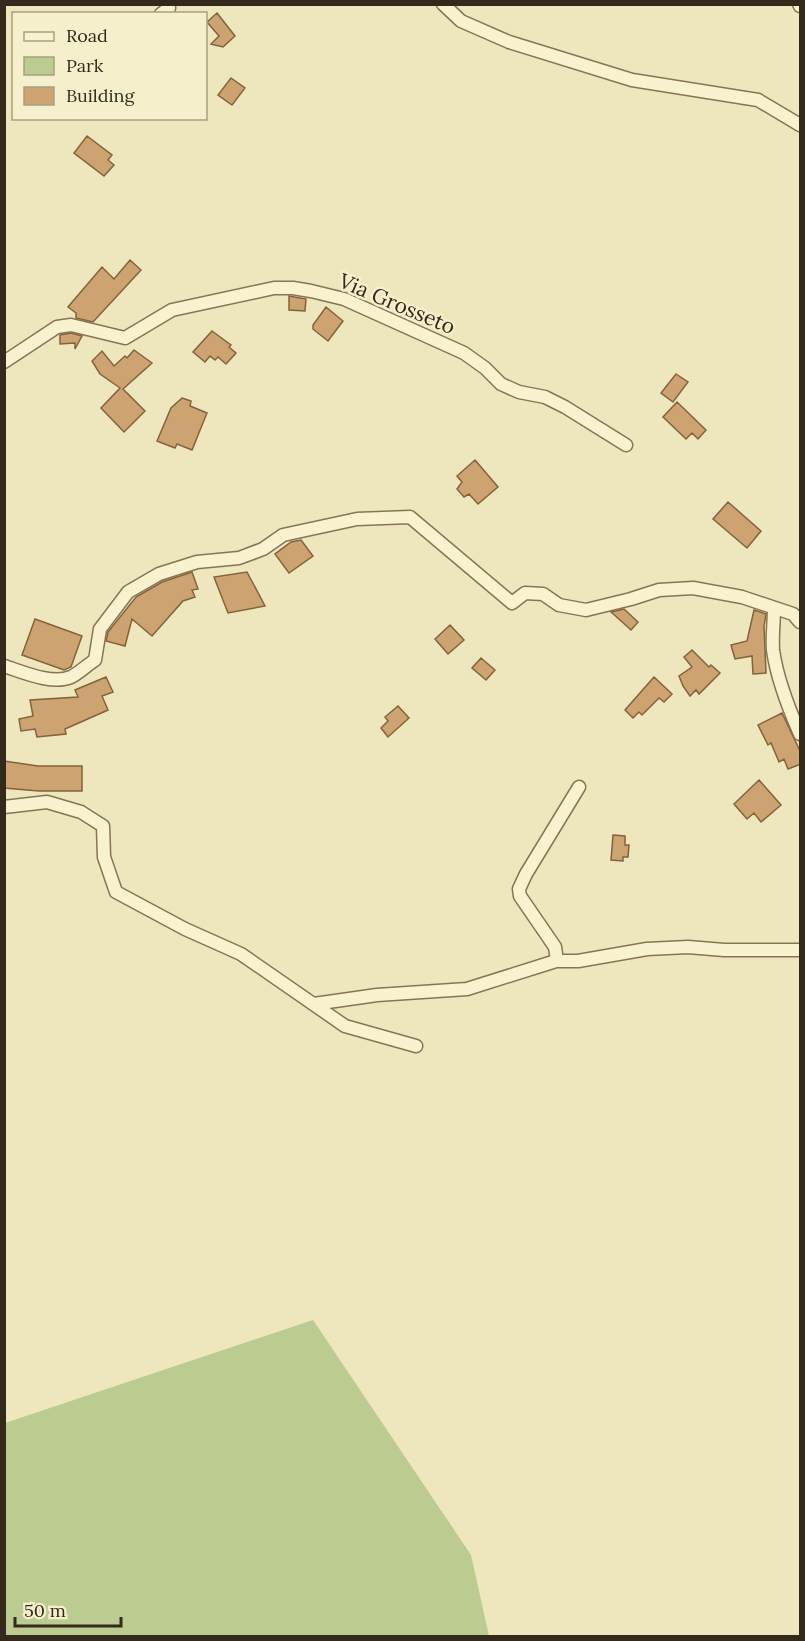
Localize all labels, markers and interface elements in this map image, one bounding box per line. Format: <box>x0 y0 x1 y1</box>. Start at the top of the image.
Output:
legend <box>12 12 207 120</box>
text: Road <box>66 24 108 47</box>
text: Park <box>66 54 104 77</box>
text: Building <box>66 84 136 107</box>
street label: Via Grosseto <box>334 267 460 340</box>
scale bar <box>15 1590 122 1628</box>
text: 50 m <box>24 1599 66 1622</box>

